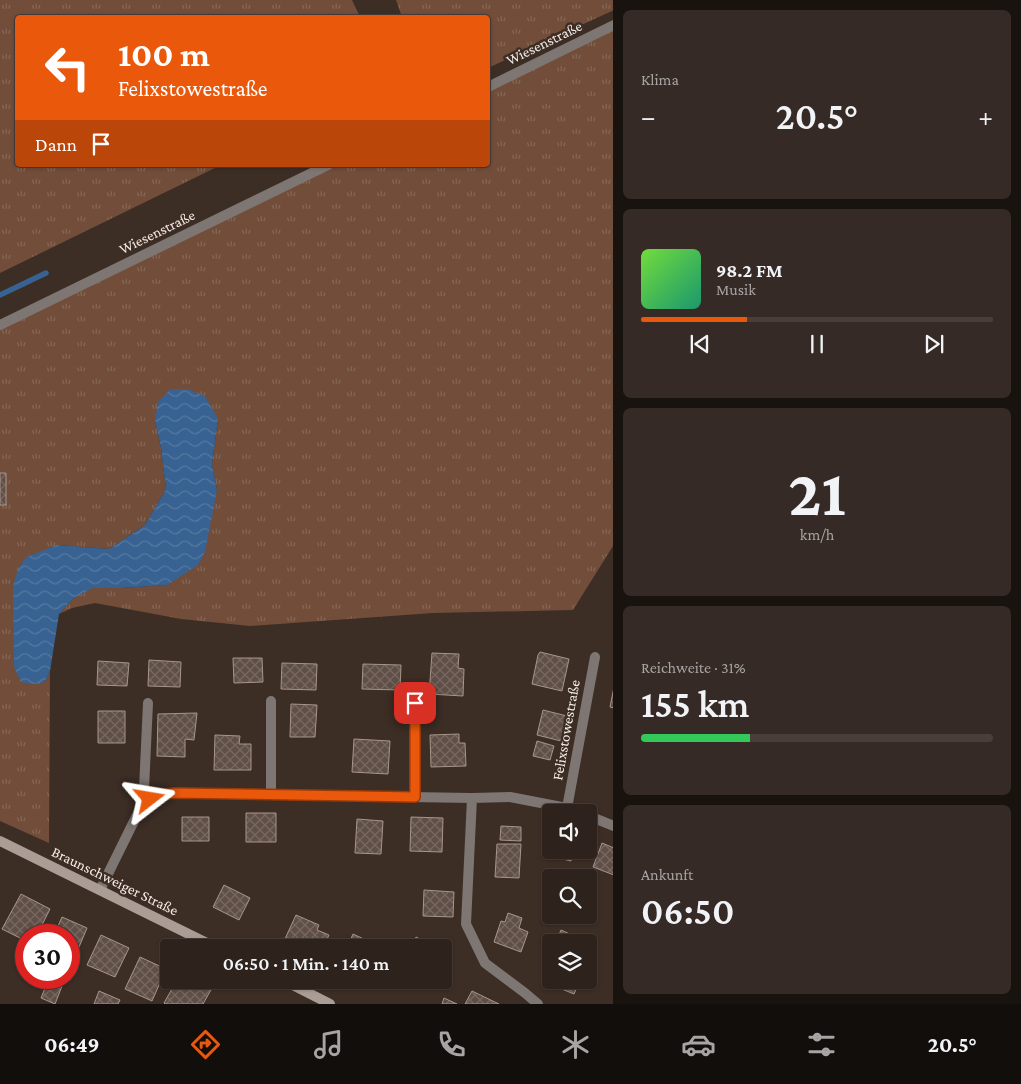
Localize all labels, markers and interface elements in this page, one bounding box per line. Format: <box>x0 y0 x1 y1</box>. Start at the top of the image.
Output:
street label: Wiesenstraße <box>503 18 585 68</box>
icon: left <box>35 35 100 100</box>
text: 100 m <box>118 35 210 74</box>
text: Klima <box>641 71 679 88</box>
text: Felixstowestraße <box>118 76 268 101</box>
text: 20.5° <box>776 95 858 137</box>
text: − <box>641 101 656 132</box>
text: + <box>978 101 993 132</box>
icon: arrive <box>87 130 115 158</box>
text: Dann <box>35 134 77 155</box>
street label: Wiesenstraße <box>116 207 198 257</box>
text: 98.2 FM <box>716 260 782 281</box>
text: Musik <box>716 281 756 298</box>
icon: previous <box>686 330 714 358</box>
icon: pause <box>803 330 831 358</box>
icon: next <box>920 330 948 358</box>
text: 21 <box>788 457 846 529</box>
text: km/h <box>800 526 834 543</box>
text: Reichweite · 31% <box>641 659 746 676</box>
street label: Felixstowestraße <box>549 678 583 782</box>
pin <box>394 682 436 724</box>
text: 155 km <box>641 683 749 725</box>
icon: arrive <box>401 689 429 717</box>
position arrow <box>123 772 175 824</box>
map controls <box>542 804 597 989</box>
button: sound <box>542 804 597 859</box>
street label: Braunschweiger Straße <box>49 843 181 920</box>
text: Ankunft <box>641 866 693 883</box>
button: search <box>542 869 597 924</box>
text: 06:50 <box>641 890 734 932</box>
speed limit sign: 30 <box>15 924 80 989</box>
button: layers <box>542 934 597 989</box>
text: 06:50 · 1 Min. · 140 m <box>223 953 389 974</box>
icon: directions <box>188 1027 223 1062</box>
icon: music <box>311 1027 346 1062</box>
icon: phone <box>434 1027 469 1062</box>
icon: climate <box>558 1027 593 1062</box>
icon: car <box>681 1027 716 1062</box>
icon: filters <box>804 1027 839 1062</box>
text: 06:49 <box>44 1032 99 1057</box>
text: 20.5° <box>928 1032 977 1057</box>

